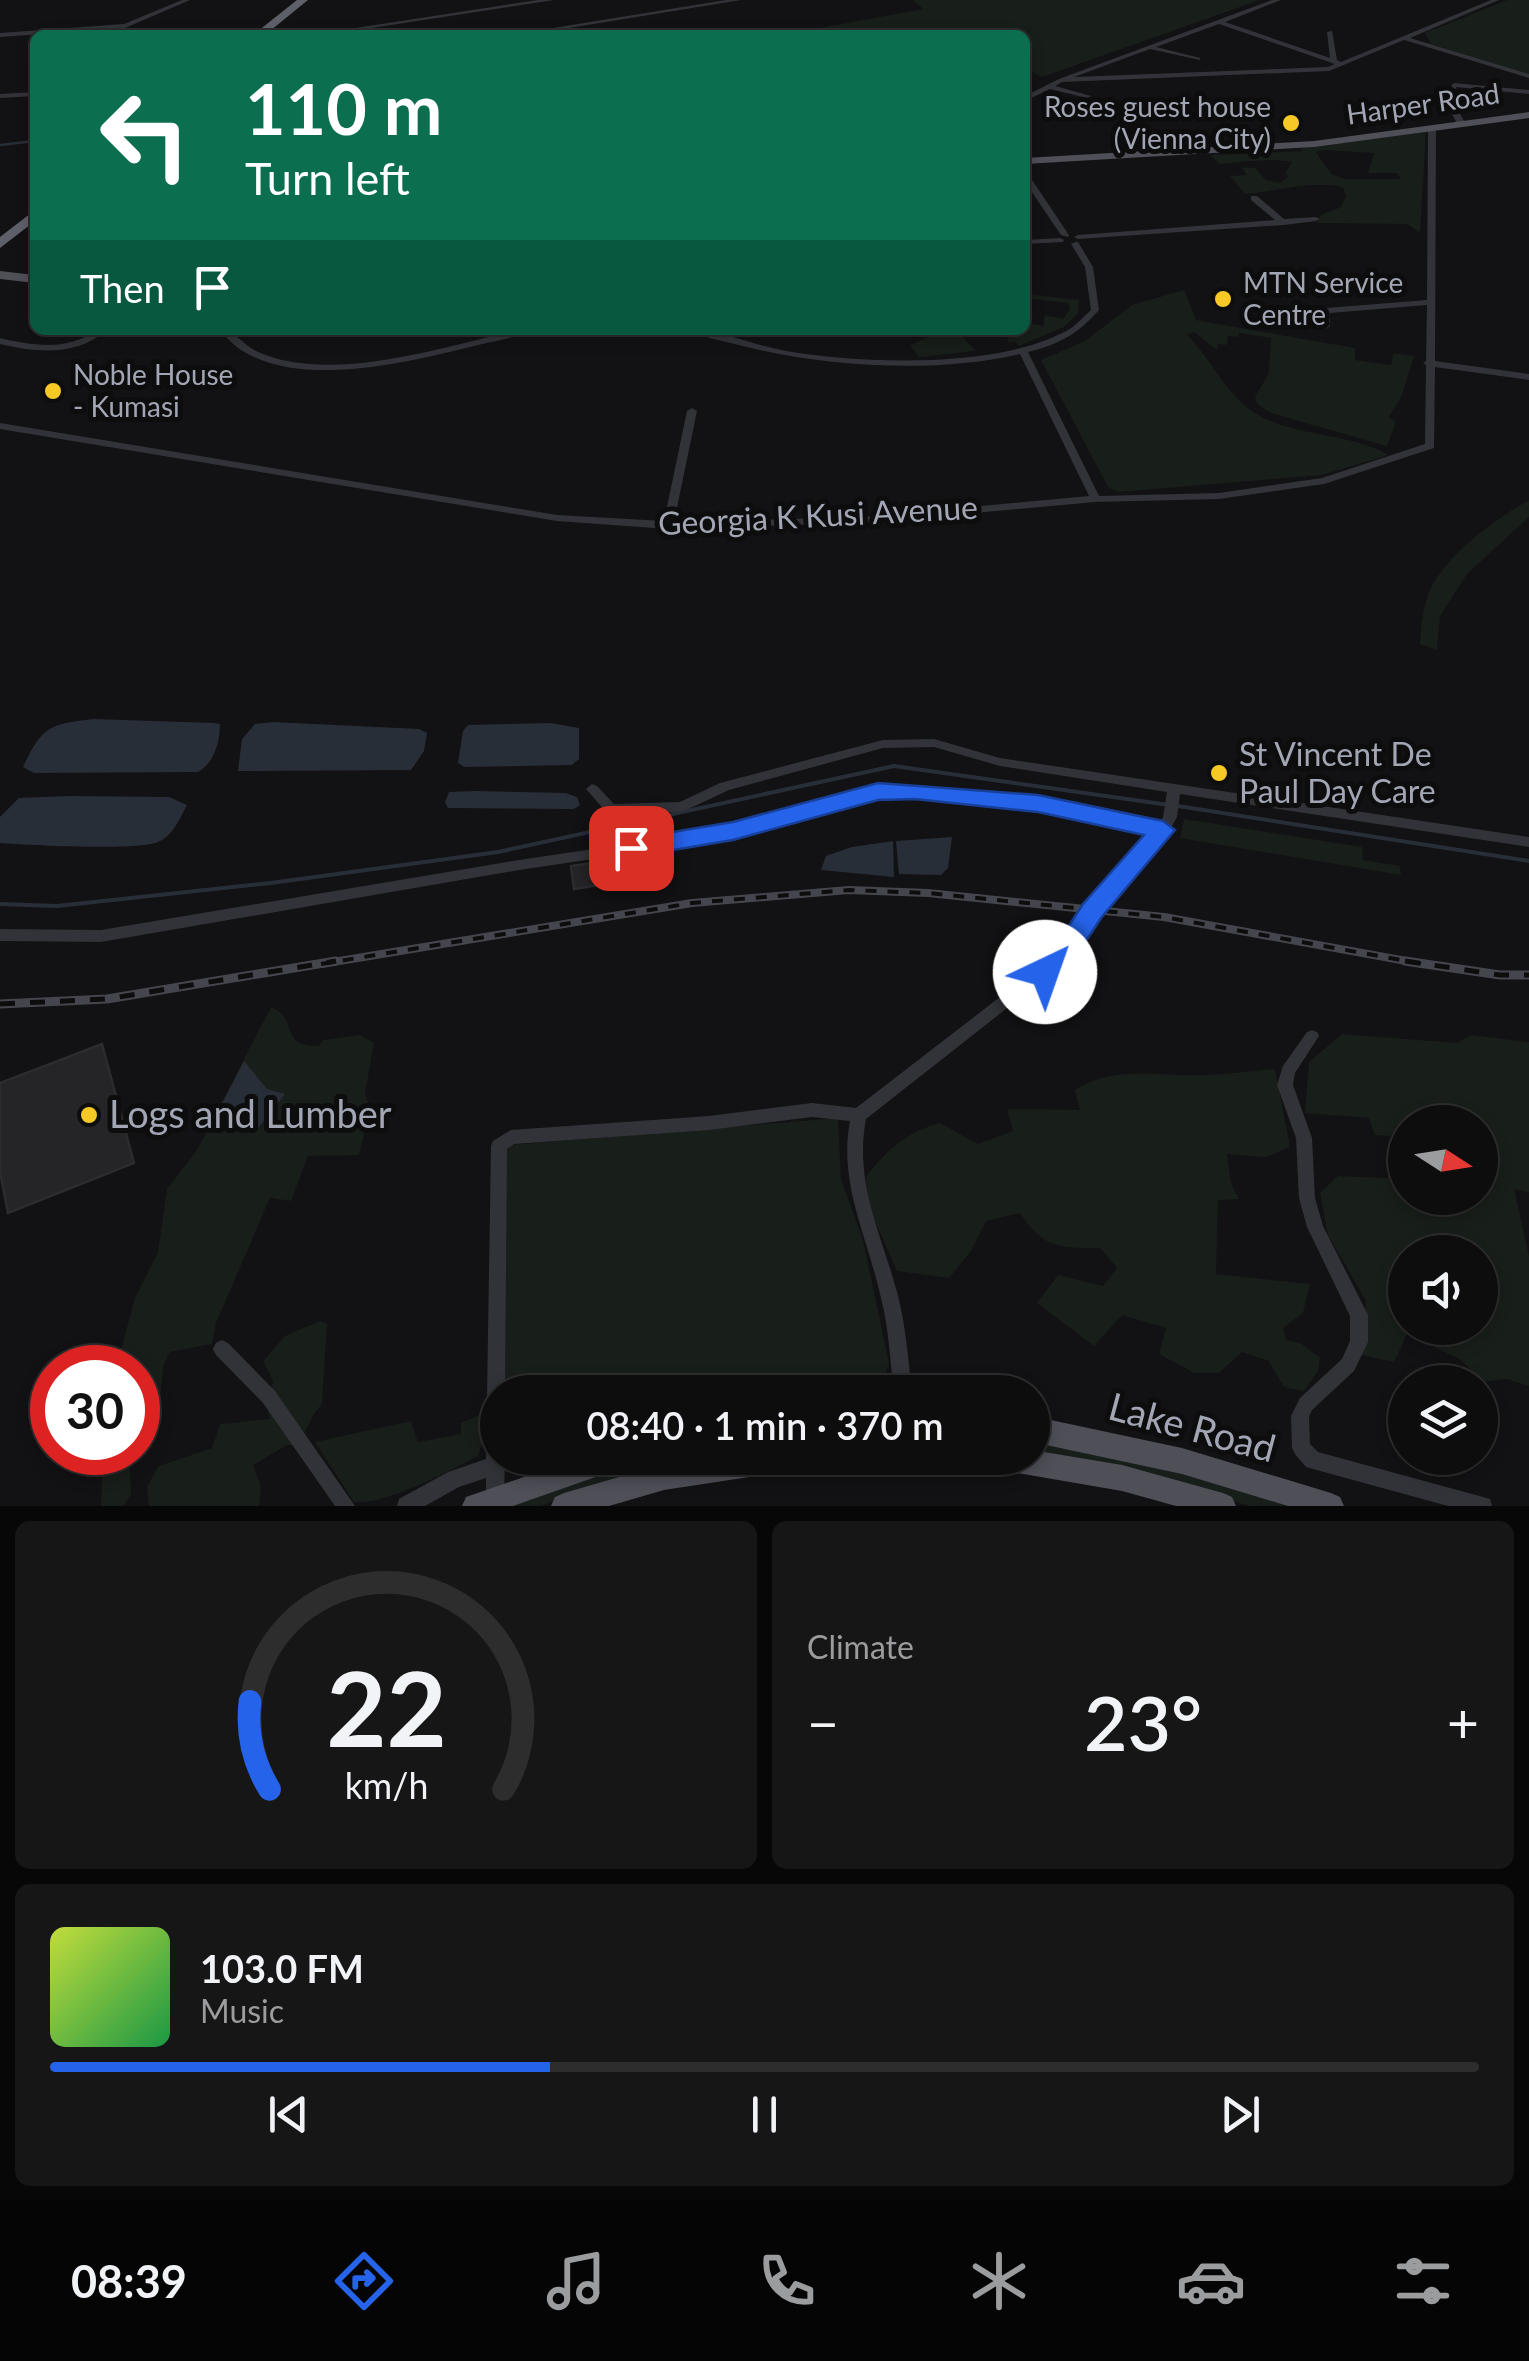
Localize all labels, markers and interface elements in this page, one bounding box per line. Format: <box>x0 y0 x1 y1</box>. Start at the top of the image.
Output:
text: 110 m <box>245 66 442 150</box>
icon: left <box>80 70 210 200</box>
street label: Harper Road <box>1344 75 1502 131</box>
place label: Roses guest house (Vienna City) <box>1044 89 1271 155</box>
marker: Roses guest house (Vienna City) <box>1280 112 1302 134</box>
text: Turn left <box>245 151 410 205</box>
icon: arrive <box>185 260 240 315</box>
text: Then <box>80 265 165 311</box>
place label: MTN Service Centre <box>1243 265 1403 331</box>
marker: MTN Service Centre <box>1212 288 1234 310</box>
place label: Noble House - Kumasi <box>73 357 233 423</box>
marker: Noble House - Kumasi <box>42 380 64 402</box>
street label: Georgia K Kusi Avenue <box>657 487 979 542</box>
place label: St Vincent De Paul Day Care <box>1239 734 1436 810</box>
marker: St Vincent De Paul Day Care <box>1208 762 1230 784</box>
pin <box>589 806 674 891</box>
icon: arrive <box>604 821 659 876</box>
position arrow <box>993 920 1097 1024</box>
place label: Logs and Lumber <box>109 1090 392 1136</box>
marker: Logs and Lumber <box>78 1104 100 1126</box>
north arrow <box>1388 1105 1498 1215</box>
map controls <box>1388 1105 1498 1475</box>
button: sound <box>1388 1235 1498 1345</box>
speed limit sign: 30 <box>30 1345 160 1475</box>
button: layers <box>1388 1365 1498 1475</box>
street label: Lake Road <box>1104 1382 1281 1470</box>
text: 08:40 · 1 min · 370 m <box>587 1402 943 1448</box>
text: Climate <box>807 1627 914 1666</box>
text: 22 <box>326 1644 446 1769</box>
text: 23° <box>1084 1677 1202 1767</box>
text: − <box>807 1689 839 1755</box>
text: + <box>1447 1689 1479 1755</box>
text: km/h <box>344 1764 428 1807</box>
text: 103.0 FM <box>200 1945 364 1991</box>
text: Music <box>200 1991 284 2030</box>
icon: previous <box>261 2087 316 2142</box>
icon: pause <box>737 2087 792 2142</box>
icon: next <box>1213 2087 1268 2142</box>
icon: directions <box>329 2246 399 2316</box>
icon: music <box>541 2246 611 2316</box>
icon: phone <box>752 2246 822 2316</box>
icon: climate <box>964 2246 1034 2316</box>
icon: car <box>1176 2246 1246 2316</box>
icon: filters <box>1388 2246 1458 2316</box>
text: 08:39 <box>71 2254 187 2308</box>

